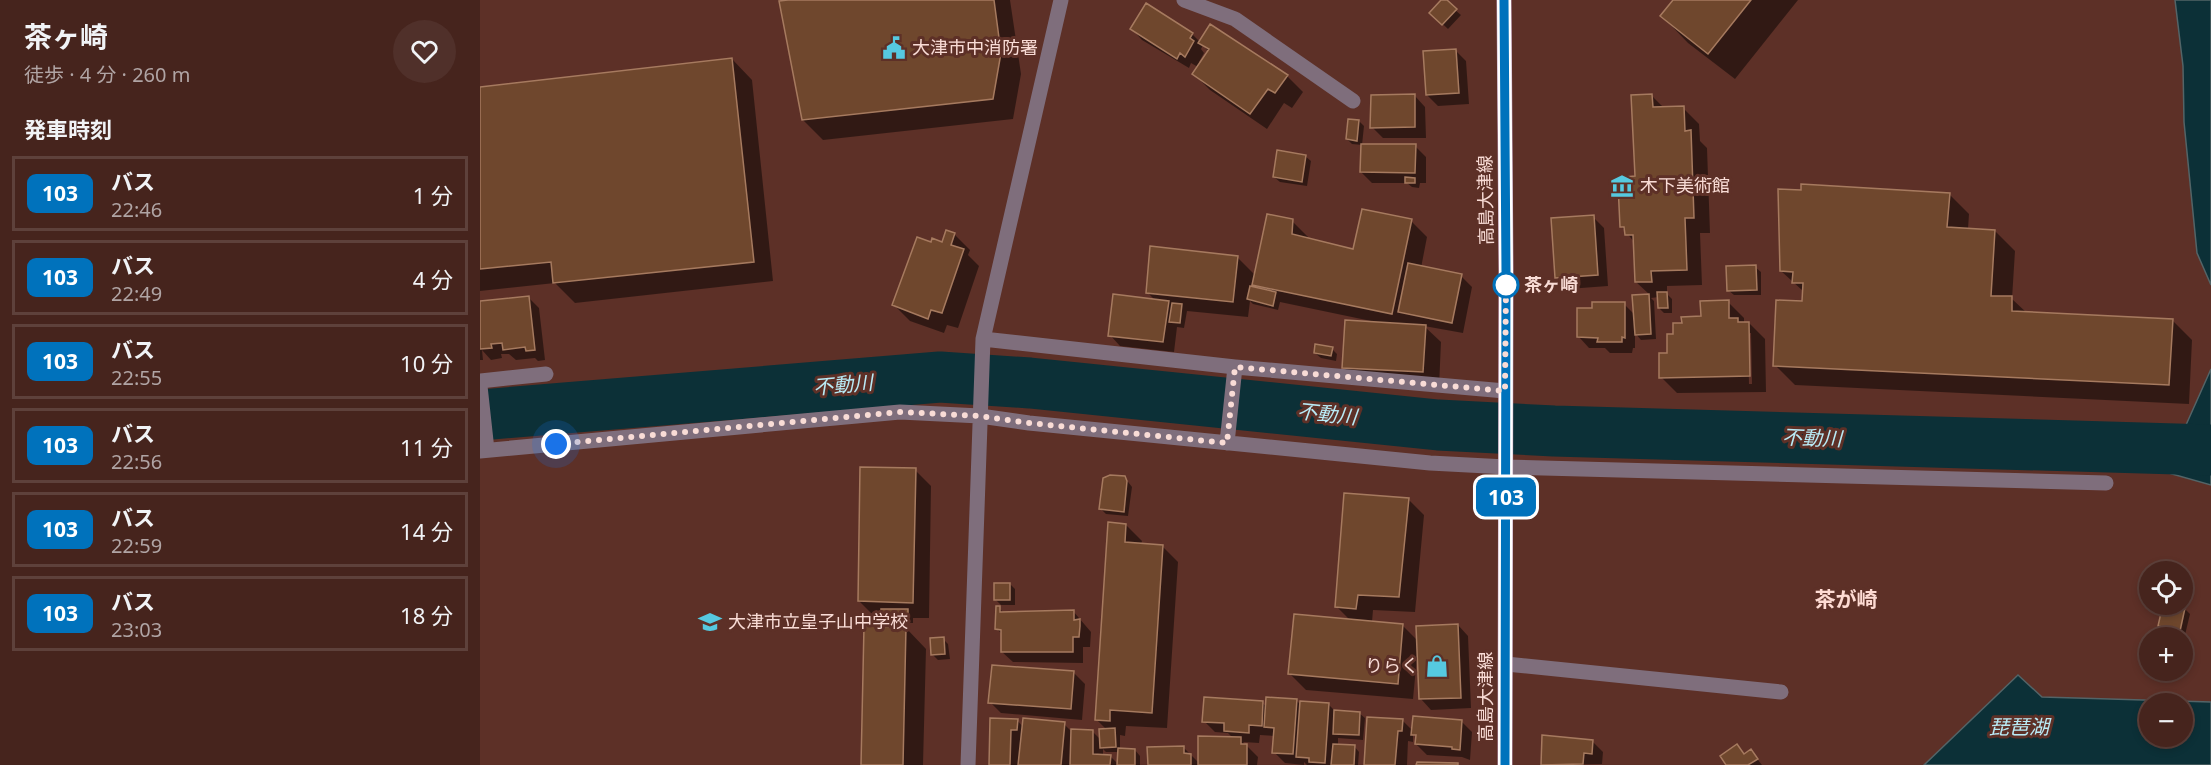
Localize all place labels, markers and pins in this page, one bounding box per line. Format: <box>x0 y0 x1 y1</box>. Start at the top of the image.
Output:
public building icon: 大津市中消防署 <box>881 35 907 61</box>
place label: 大津市中消防署 <box>912 35 1038 59</box>
museum icon: 木下美術館 <box>1609 173 1635 199</box>
place label: 木下美術館 <box>1640 173 1730 197</box>
marker: 茶ヶ崎 <box>1493 272 1519 298</box>
place label: 茶ヶ崎 <box>1524 272 1578 296</box>
school or university icon: 大津市立皇子山中学校 <box>697 609 723 635</box>
place label: 大津市立皇子山中学校 <box>728 609 908 633</box>
place label: りらく <box>1365 653 1419 677</box>
shop icon: りらく <box>1424 653 1450 679</box>

